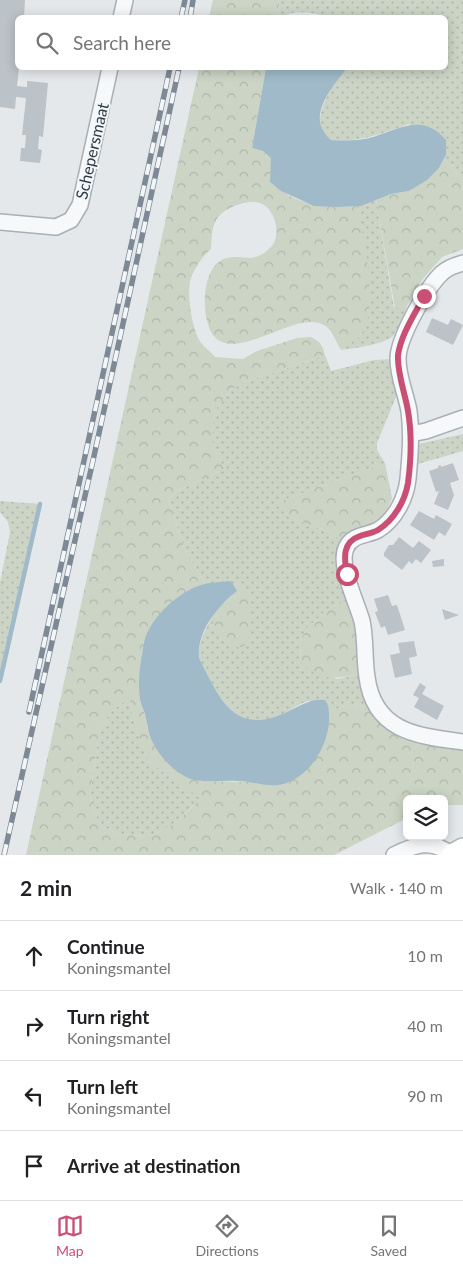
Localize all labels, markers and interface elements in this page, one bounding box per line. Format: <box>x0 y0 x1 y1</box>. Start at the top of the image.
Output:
search box <box>15 15 448 70</box>
icon: search <box>33 29 61 57</box>
text: Search here <box>73 31 171 54</box>
street label: Schepersmaat <box>71 101 112 201</box>
route end <box>413 285 436 308</box>
route start <box>336 563 359 586</box>
map controls <box>403 795 448 840</box>
button: layers <box>403 795 448 840</box>
text: 2 min <box>20 875 72 900</box>
text: Walk · 140 m <box>350 878 443 897</box>
text: Continue <box>67 935 145 958</box>
icon: ahead <box>20 942 48 970</box>
text: 10 m <box>407 946 443 965</box>
text: Koningsmantel <box>67 958 171 977</box>
text: Turn right <box>67 1005 149 1028</box>
icon: right <box>20 1012 48 1040</box>
text: 40 m <box>407 1016 443 1035</box>
text: Koningsmantel <box>67 1028 171 1047</box>
text: Turn left <box>67 1075 138 1098</box>
icon: left <box>20 1082 48 1110</box>
text: 90 m <box>407 1086 443 1105</box>
text: Koningsmantel <box>67 1098 171 1117</box>
icon: arrive <box>20 1152 48 1180</box>
text: Arrive at destination <box>67 1154 240 1177</box>
tab: Map <box>56 1212 84 1259</box>
tab: Directions <box>196 1212 259 1259</box>
tab: Saved <box>371 1212 407 1259</box>

